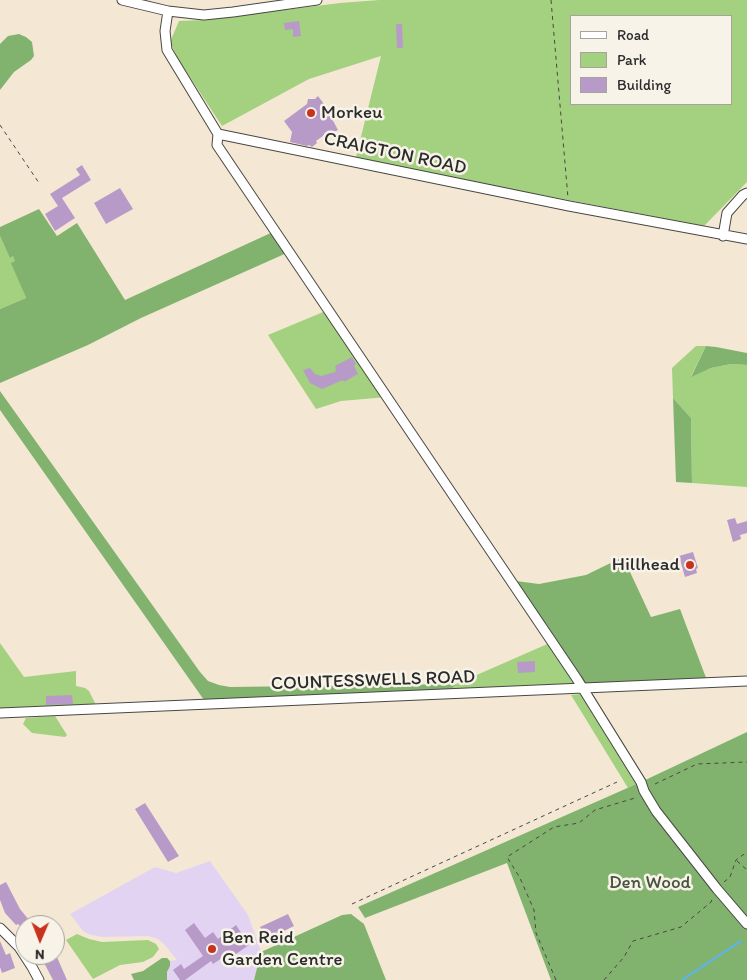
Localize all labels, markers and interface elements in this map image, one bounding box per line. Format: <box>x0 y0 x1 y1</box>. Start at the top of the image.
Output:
legend <box>570 15 732 105</box>
text: Road <box>617 26 649 44</box>
text: Park <box>617 51 647 69</box>
text: Building <box>617 76 671 94</box>
place label: Morkeu <box>321 102 382 124</box>
marker: Morkeu <box>305 107 317 119</box>
street label: CRAIGTON ROAD <box>322 128 468 180</box>
place label: Hillhead <box>612 554 680 576</box>
marker: Hillhead <box>684 559 696 571</box>
street label: COUNTESSWELLS ROAD <box>271 666 475 696</box>
park label: Den Wood <box>609 872 691 894</box>
north arrow <box>15 915 65 965</box>
place label: Ben Reid Garden Centre <box>222 927 342 971</box>
marker: Ben Reid Garden Centre <box>206 943 218 955</box>
text: N <box>35 946 45 963</box>

